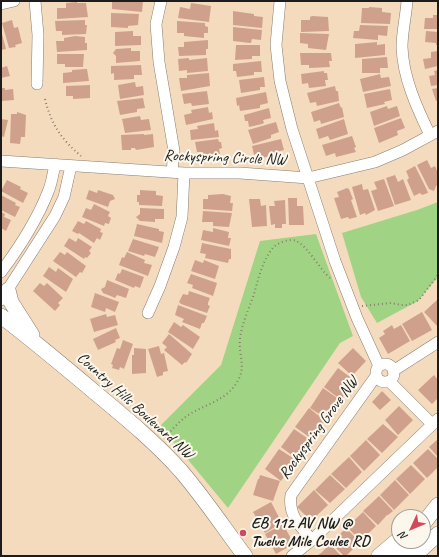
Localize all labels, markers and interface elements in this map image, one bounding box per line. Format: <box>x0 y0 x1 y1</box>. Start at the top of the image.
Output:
street label: Rockyspring Circle NW <box>163 146 287 170</box>
street label: Country Hills Boulevard NW <box>73 348 197 464</box>
street label: Rockyspring Grove NW <box>275 373 363 483</box>
north arrow <box>391 509 431 549</box>
place label: EB 112 AV NW @ Twelve Mile Coulee RD <box>251 514 370 552</box>
marker: EB 112 AV NW @ Twelve Mile Coulee RD <box>238 528 248 538</box>
text: N <box>396 529 410 544</box>

